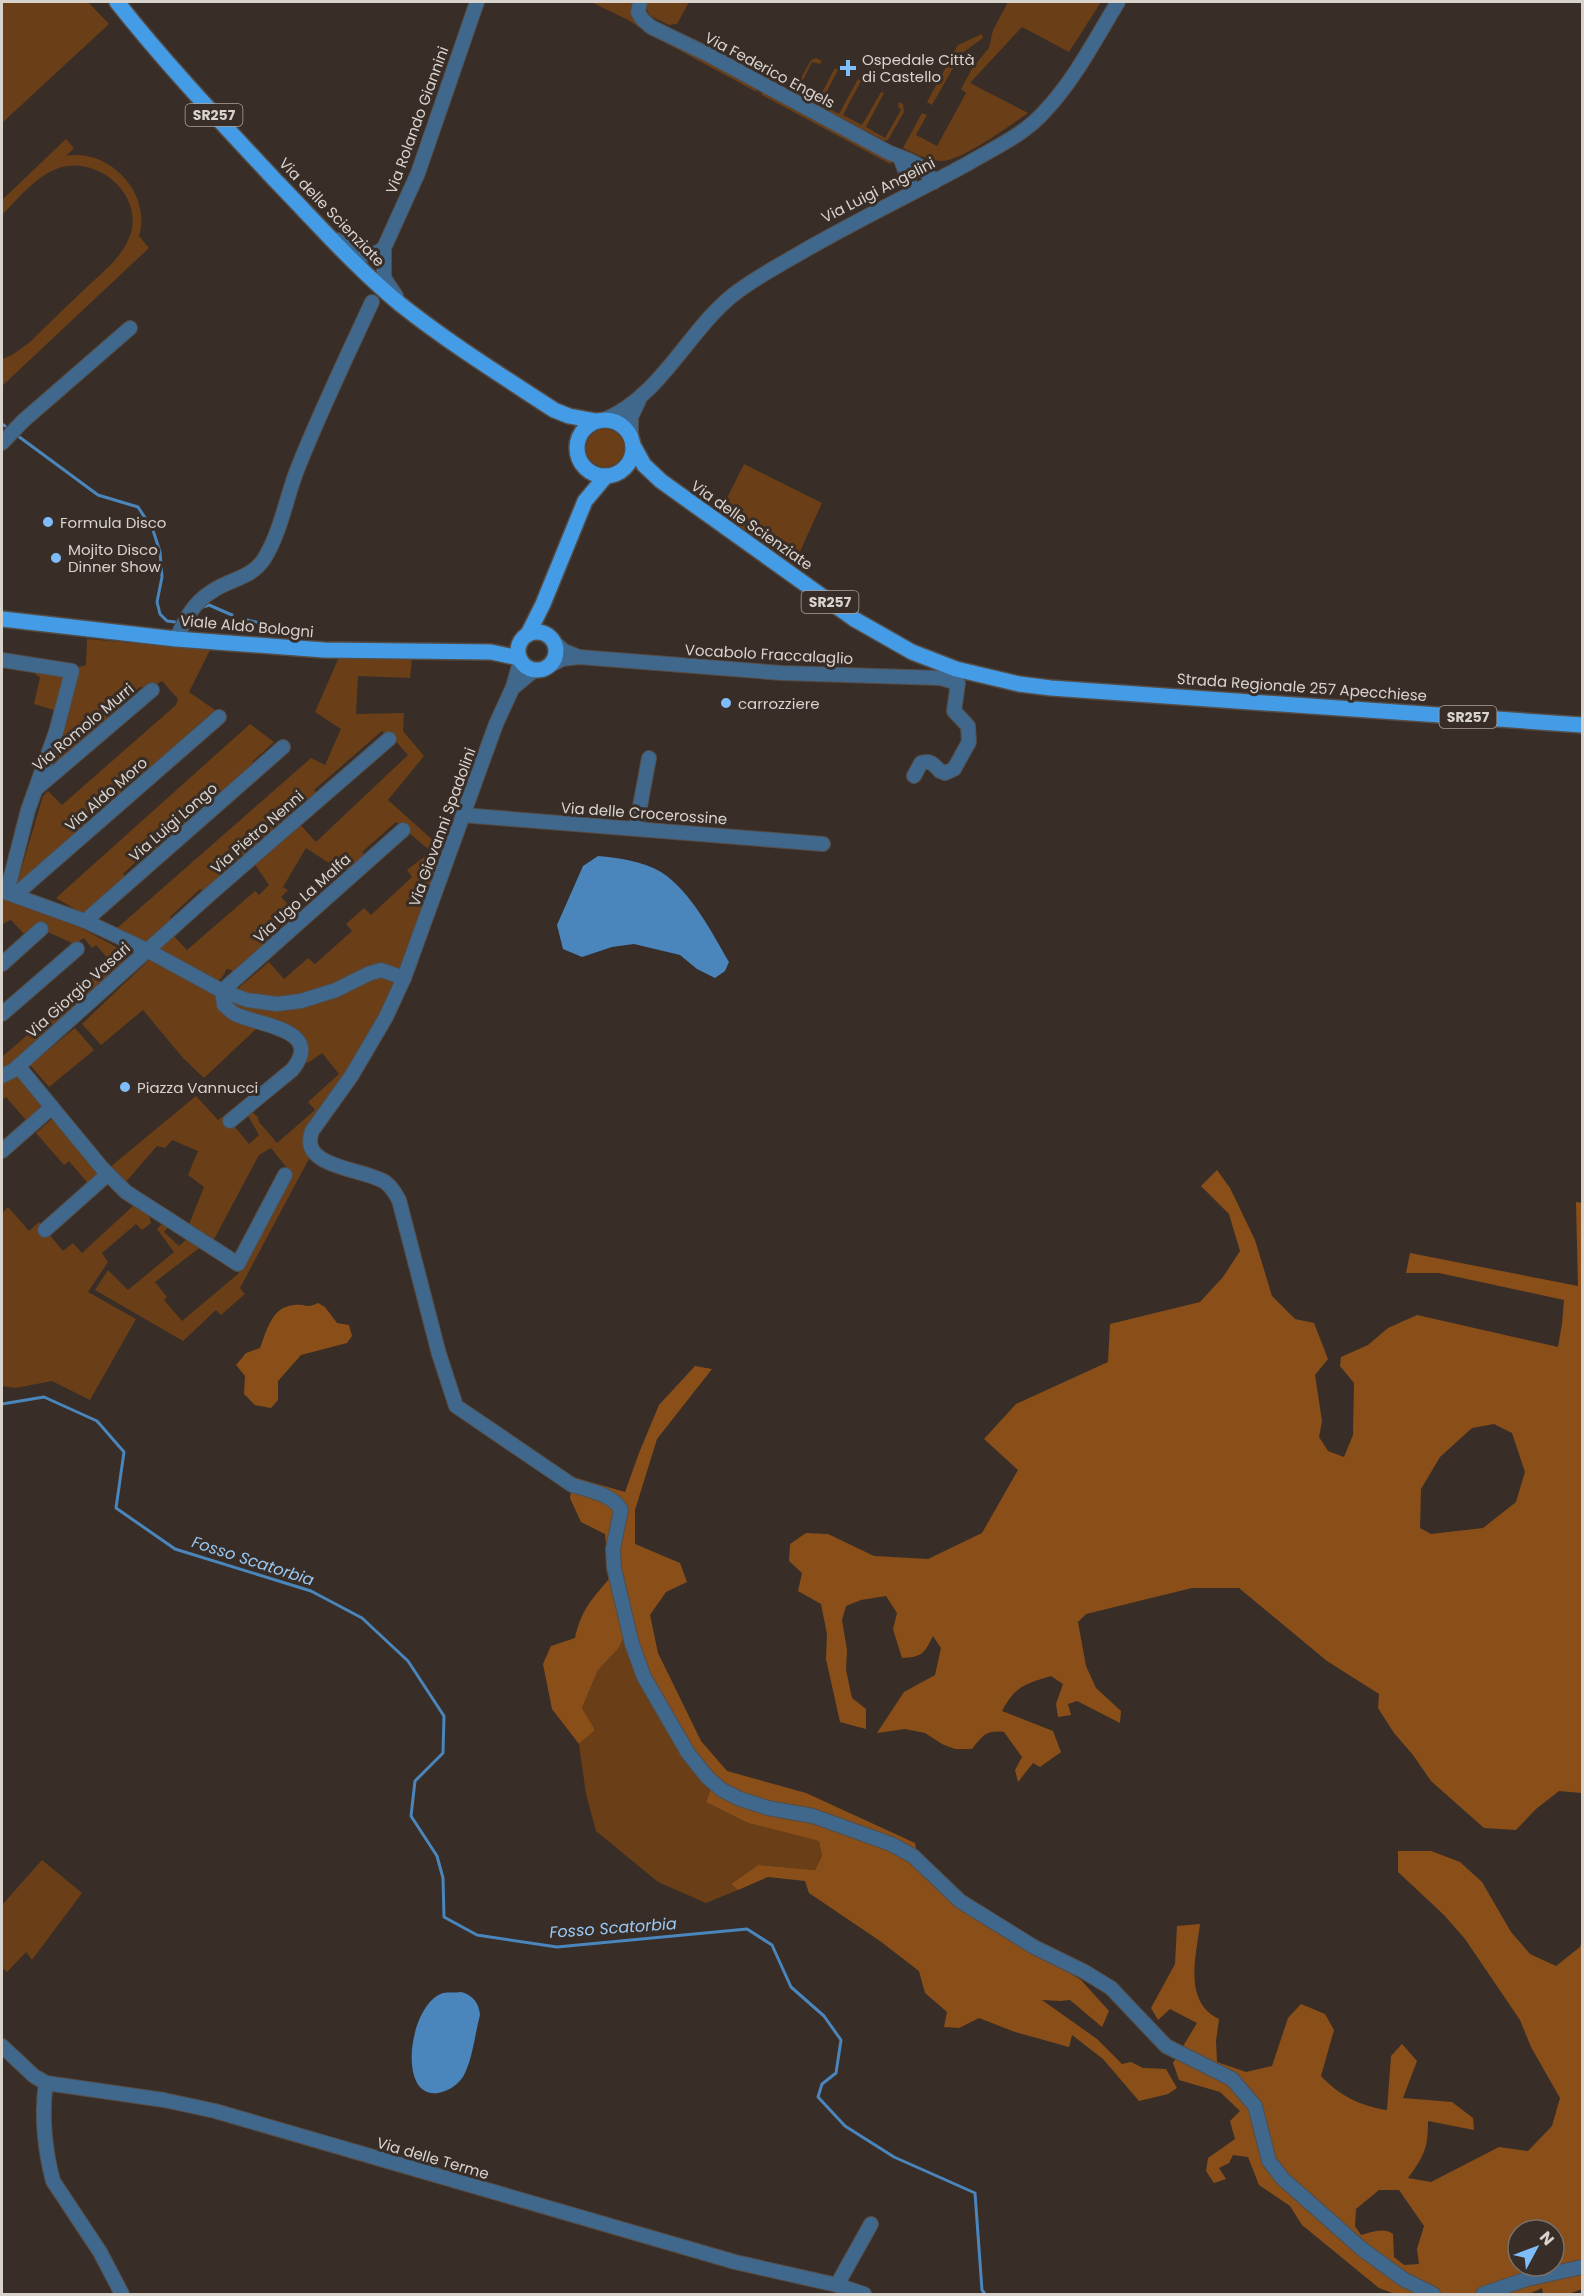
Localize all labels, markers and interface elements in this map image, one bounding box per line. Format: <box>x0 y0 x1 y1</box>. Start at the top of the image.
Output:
street label: Via Federico Engels <box>701 27 839 113</box>
street label: Via Rolando Giannini <box>381 43 453 197</box>
place label: Ospedale Città di Castello <box>862 49 975 87</box>
marker: Ospedale Città di Castello <box>839 59 857 77</box>
road number: SR257 <box>186 104 242 126</box>
street label: Via Luigi Angelini <box>817 152 939 228</box>
street label: Via delle Scienziate <box>274 153 390 271</box>
street label: Via delle Scienziate <box>687 475 817 575</box>
place label: Formula Disco <box>60 512 166 533</box>
marker: Formula Disco <box>41 515 55 529</box>
place label: Mojito Disco Dinner Show <box>68 539 161 577</box>
marker: Mojito Disco Dinner Show <box>49 551 63 565</box>
road number: SR257 <box>802 591 858 613</box>
street label: Viale Aldo Bologni <box>179 610 315 642</box>
street label: Vocabolo Fraccalaglio <box>684 639 854 669</box>
street label: Strada Regionale 257 Apecchiese <box>1176 668 1428 706</box>
street label: Via Romolo Murri <box>28 678 138 776</box>
place label: carrozziere <box>738 693 820 714</box>
marker: carrozziere <box>719 696 733 710</box>
road number: SR257 <box>1440 706 1496 728</box>
street label: Via Giovanni Spadolini <box>403 745 481 909</box>
street label: Via Aldo Moro <box>60 752 152 836</box>
street label: Via Luigi Longo <box>124 778 222 866</box>
street label: Via Pietro Nenni <box>206 786 308 878</box>
street label: Via delle Crocerossine <box>560 797 728 829</box>
street label: Via Ugo La Malfa <box>249 849 355 947</box>
street label: Via Giorgio Vasari <box>21 938 135 1042</box>
place label: Piazza Vannucci <box>137 1077 258 1098</box>
marker: Piazza Vannucci <box>118 1080 132 1094</box>
water label: Fosso Scatorbia <box>189 1530 317 1592</box>
water label: Fosso Scatorbia <box>549 1912 678 1944</box>
street label: Via delle Terme <box>374 2132 492 2184</box>
north arrow <box>1506 2218 1566 2278</box>
text: N <box>1534 2226 1560 2251</box>

